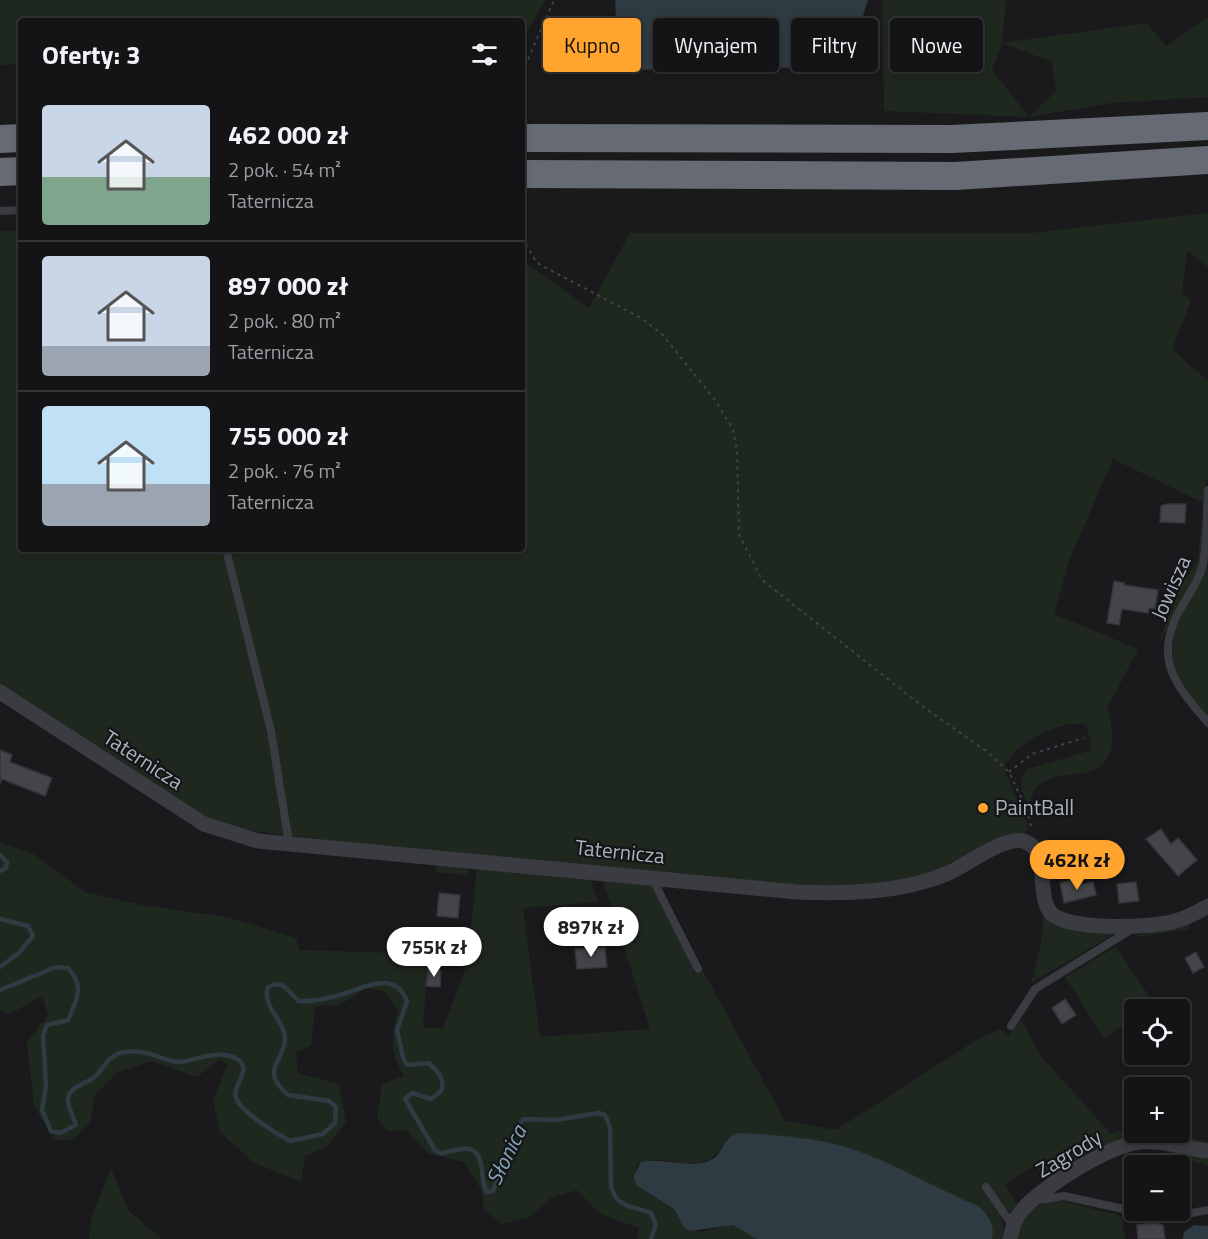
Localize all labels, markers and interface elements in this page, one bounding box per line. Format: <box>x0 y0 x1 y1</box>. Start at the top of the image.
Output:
chip: Kupno <box>543 18 641 72</box>
chip: Wynajem <box>653 18 779 72</box>
chip: Filtry <box>791 18 878 72</box>
chip: Nowe <box>890 18 983 72</box>
text: Oferty: 3 <box>42 35 140 74</box>
icon: filters <box>468 38 501 71</box>
text: 462 000 zł <box>228 115 349 154</box>
icon: home <box>90 129 162 201</box>
text: 2 pok. · 54 m² <box>228 154 341 185</box>
text: Taternicza <box>228 185 314 216</box>
text: 897 000 zł <box>228 266 349 305</box>
icon: home <box>90 280 162 352</box>
text: 2 pok. · 80 m² <box>228 305 341 336</box>
text: Taternicza <box>228 336 314 367</box>
text: 755 000 zł <box>228 416 349 455</box>
icon: home <box>90 430 162 502</box>
text: 2 pok. · 76 m² <box>228 455 341 486</box>
text: Taternicza <box>228 486 314 517</box>
street label: Jowisza <box>1142 550 1199 625</box>
street label: Taternicza <box>97 721 190 797</box>
place label: PaintBall <box>995 791 1074 823</box>
marker: PaintBall <box>976 801 990 815</box>
street label: Taternicza <box>574 830 667 872</box>
pin: 462K zł <box>1022 840 1132 891</box>
text: 462K zł <box>1044 844 1110 875</box>
pin: 897K zł <box>536 907 646 958</box>
text: 897K zł <box>558 911 624 942</box>
pin: 755K zł <box>379 927 489 978</box>
text: 755K zł <box>401 931 467 962</box>
map controls <box>1124 999 1190 1221</box>
button: locate <box>1124 999 1190 1065</box>
button: + <box>1124 1077 1190 1143</box>
water label: Słonica <box>477 1117 536 1191</box>
street label: Zagrody <box>1029 1121 1108 1185</box>
button: − <box>1124 1155 1190 1221</box>

